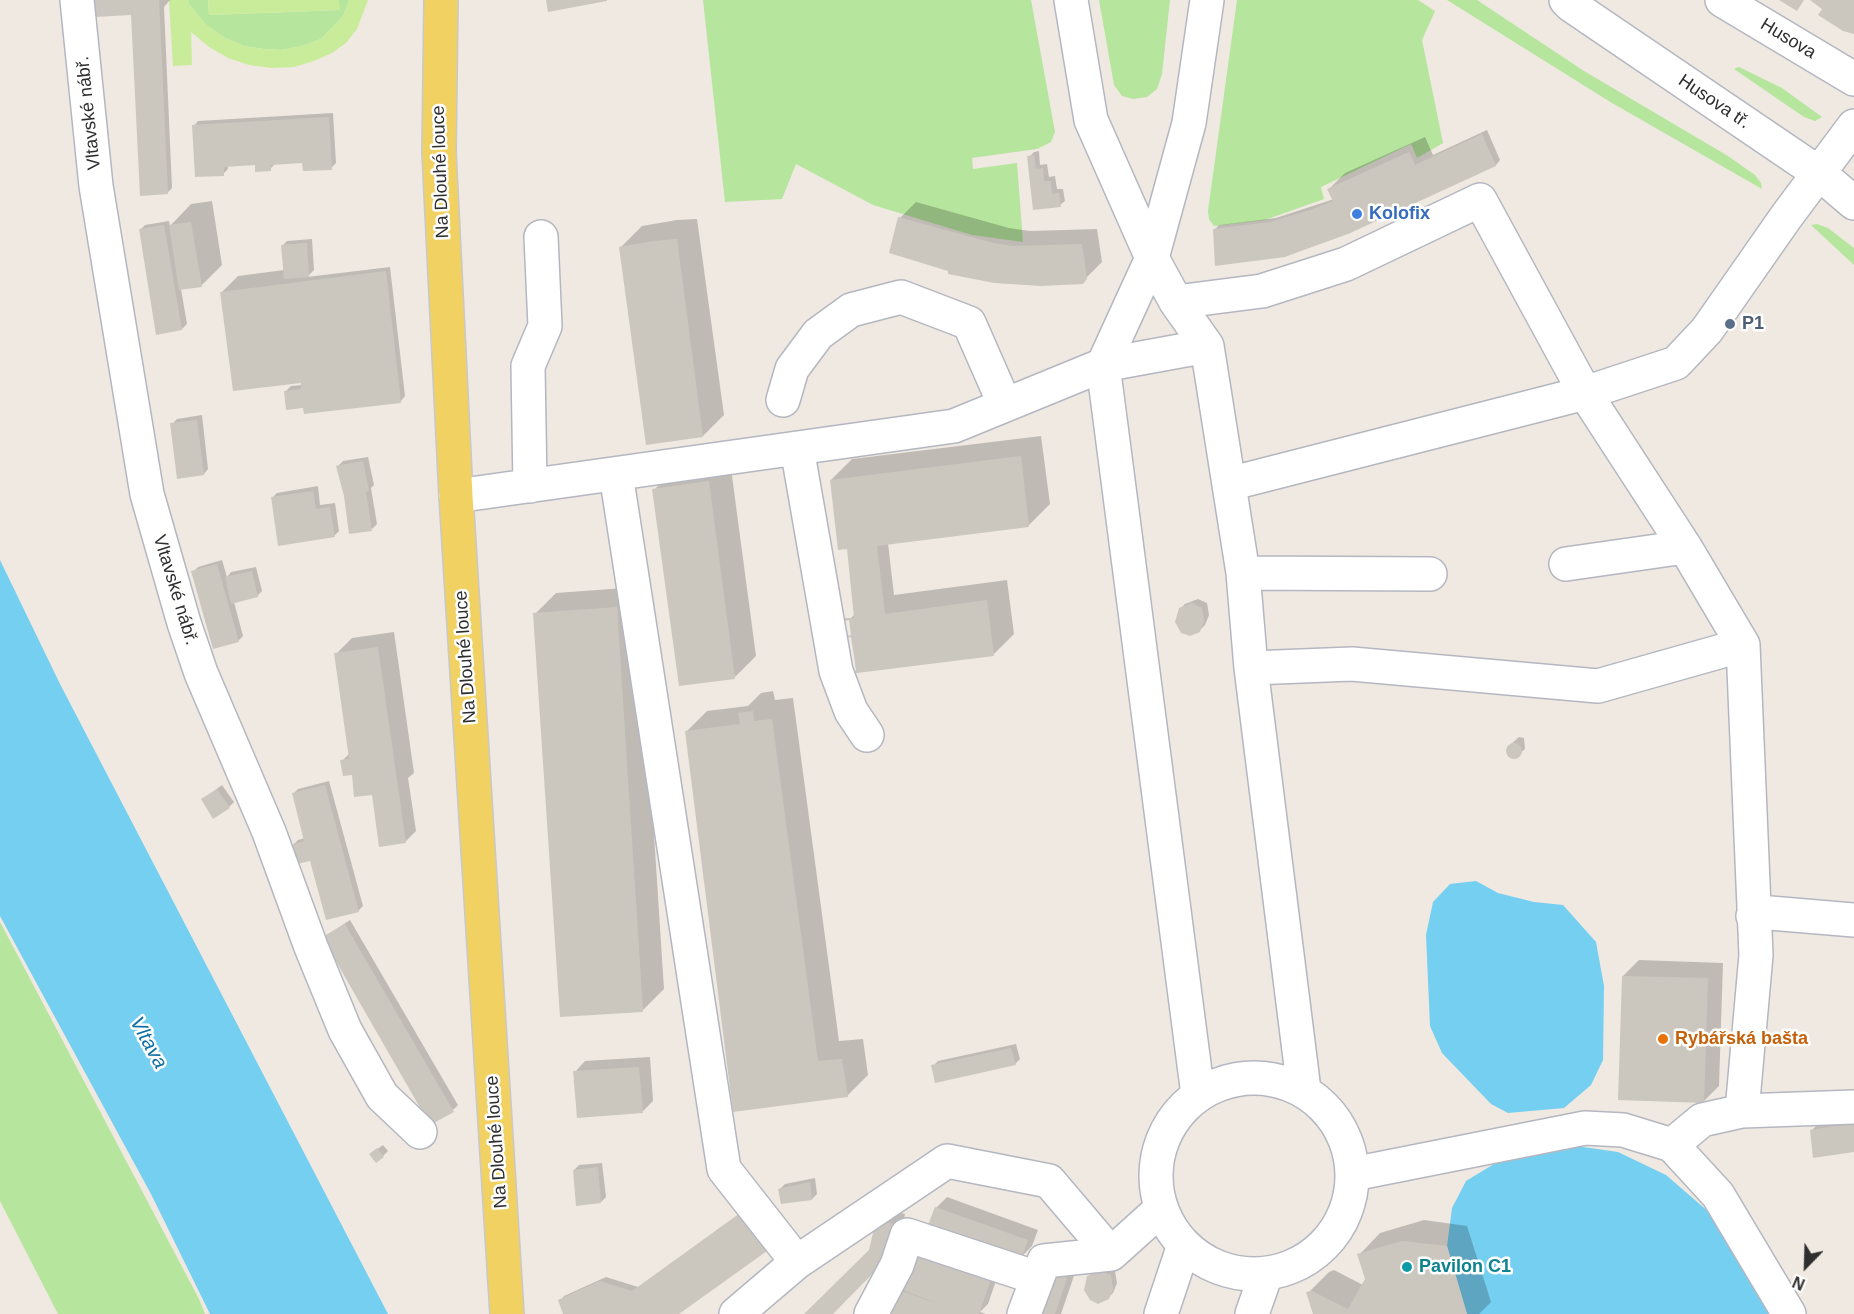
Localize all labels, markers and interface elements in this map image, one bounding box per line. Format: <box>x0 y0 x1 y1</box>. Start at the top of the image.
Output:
street label: Husova <box>1756 14 1820 64</box>
street label: Vltavské nábř. <box>72 55 106 171</box>
street label: Husova tř. <box>1674 70 1754 134</box>
street label: Na Dlouhé louce <box>428 105 454 239</box>
place label: Kolofix <box>1369 203 1430 225</box>
marker: Kolofix <box>1350 207 1364 221</box>
place label: P1 <box>1742 313 1764 335</box>
marker: P1 <box>1723 317 1737 331</box>
street label: Vltavské nábř. <box>148 532 202 648</box>
street label: Na Dlouhé louce <box>451 590 481 724</box>
water label: Vltava <box>124 1013 172 1073</box>
place label: Rybářská bašta <box>1675 1028 1808 1050</box>
marker: Rybářská bašta <box>1656 1032 1670 1046</box>
street label: Na Dlouhé louce <box>482 1075 512 1209</box>
north arrow <box>1776 1236 1836 1296</box>
place label: Pavilon C1 <box>1419 1256 1511 1278</box>
marker: Pavilon C1 <box>1400 1260 1414 1274</box>
text: N <box>1790 1273 1807 1293</box>

